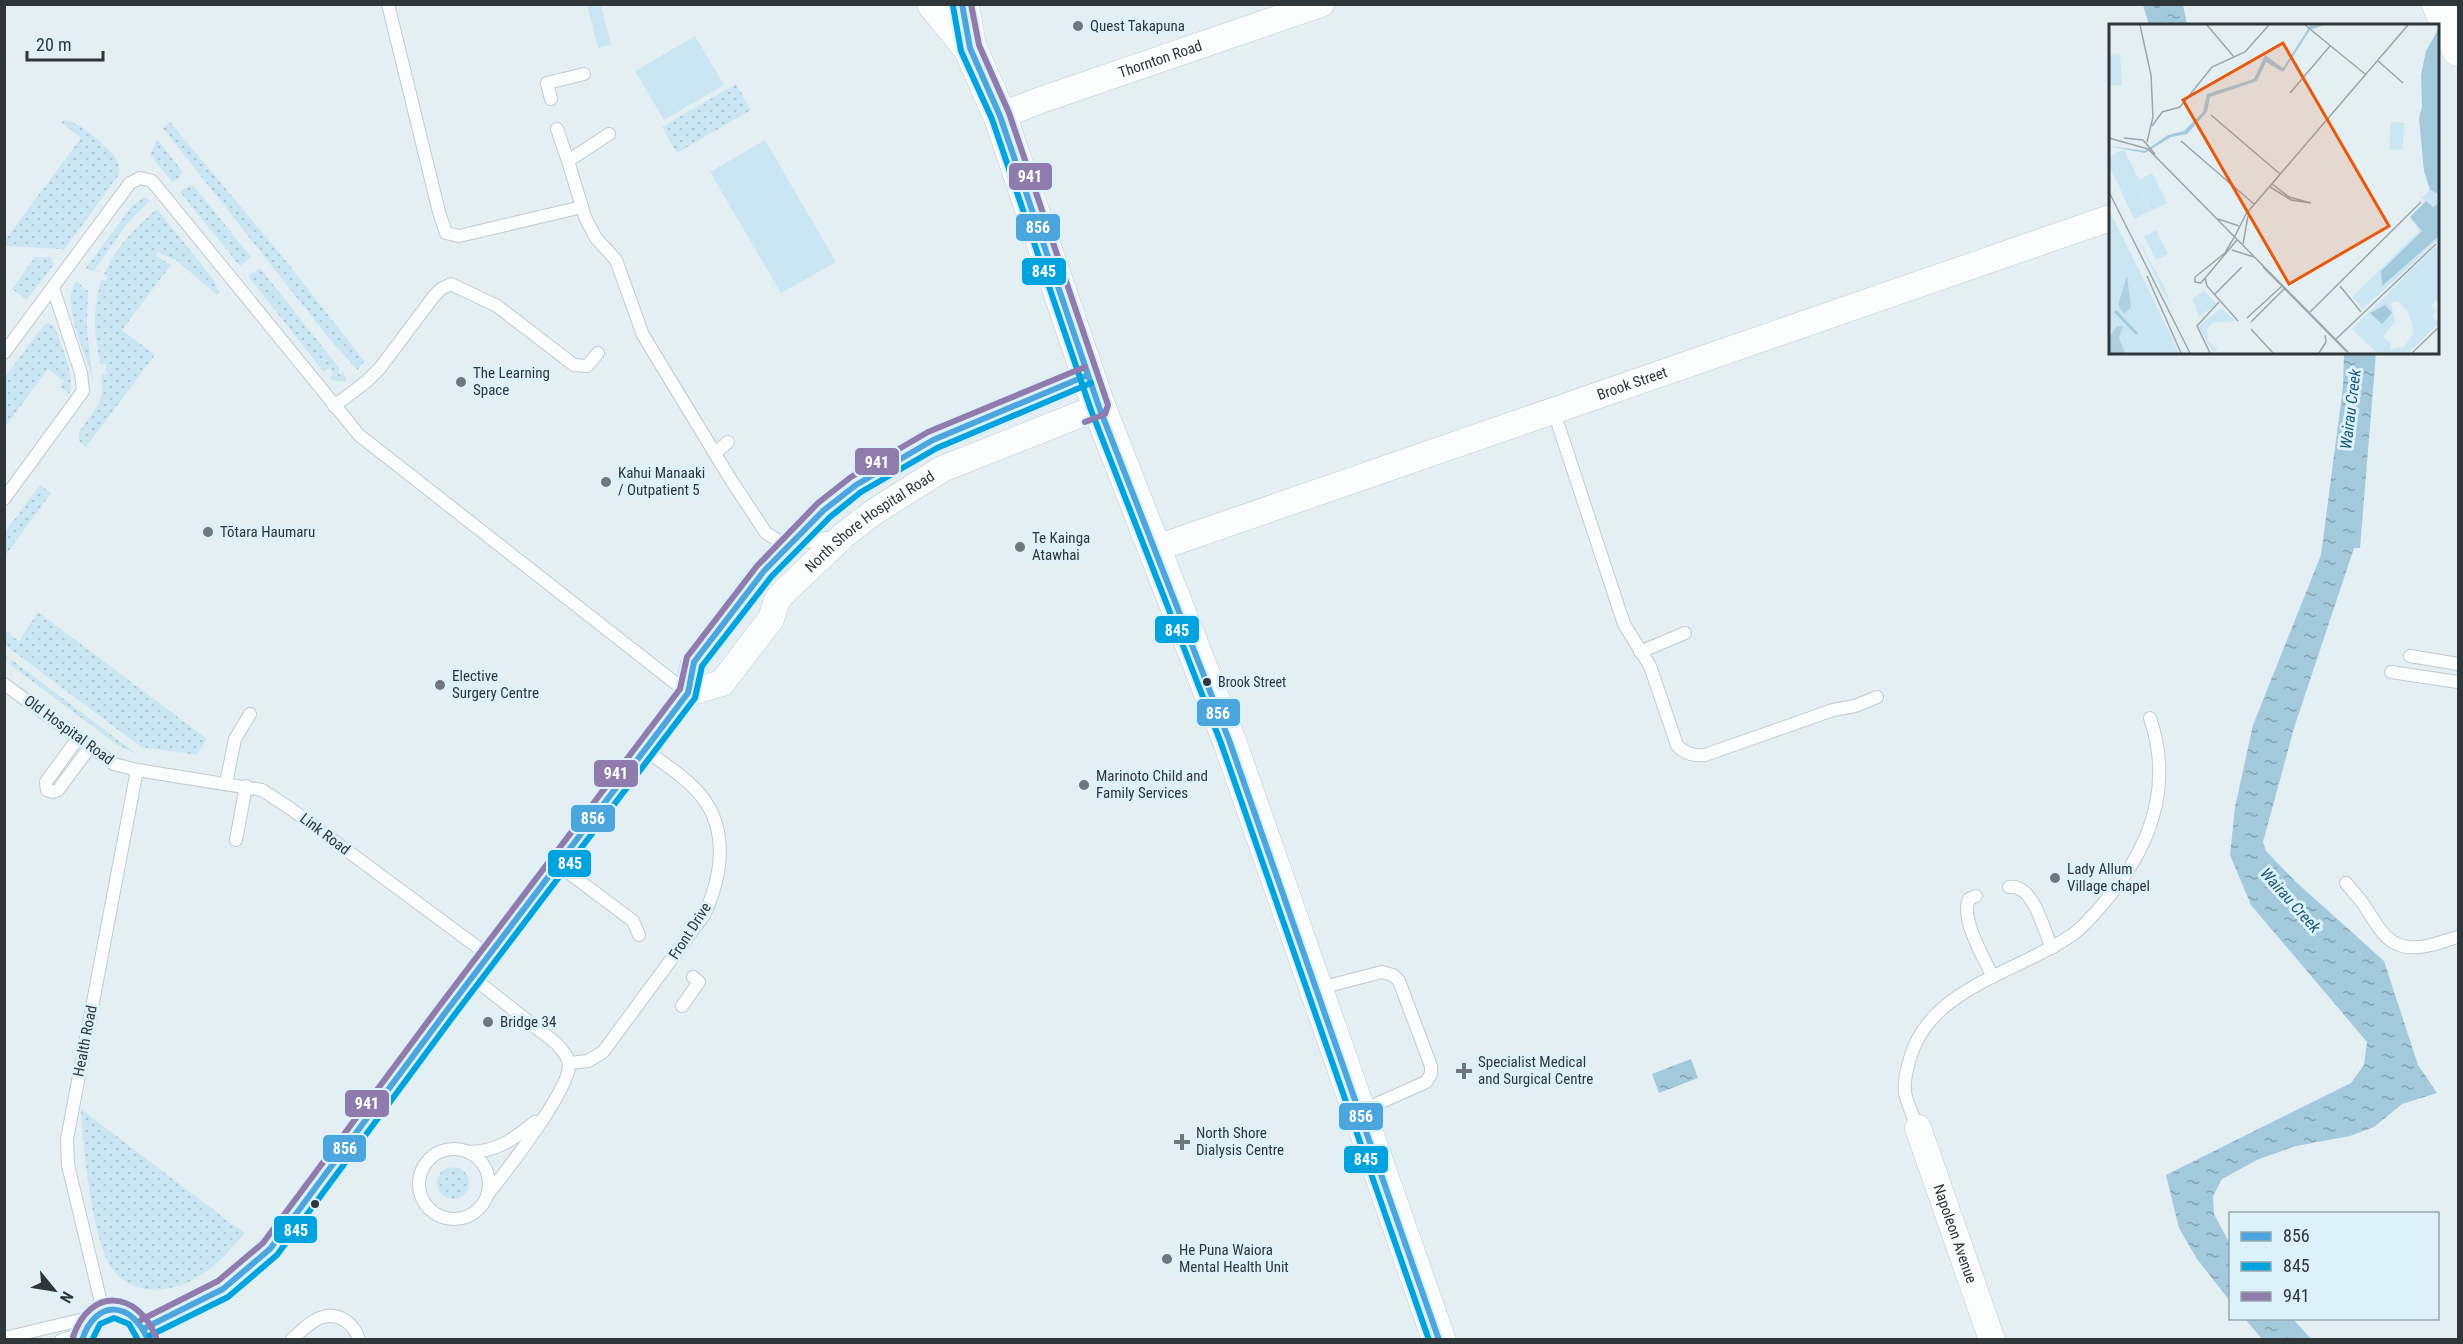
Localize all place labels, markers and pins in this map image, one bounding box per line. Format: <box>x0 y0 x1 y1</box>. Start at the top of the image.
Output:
place label: Quest Takapuna <box>1090 17 1185 35</box>
marker: Quest Takapuna <box>1071 19 1085 33</box>
place label: The Learning Space <box>473 364 550 399</box>
marker: The Learning Space <box>454 375 468 389</box>
place label: Kahui Manaaki / Outpatient 5 <box>618 464 705 499</box>
marker: Kahui Manaaki / Outpatient 5 <box>599 475 613 489</box>
place label: Tōtara Haumaru <box>220 523 315 541</box>
marker: Tōtara Haumaru <box>201 525 215 539</box>
place label: Te Kainga Atawhai <box>1032 529 1090 564</box>
marker: Te Kainga Atawhai <box>1013 540 1027 554</box>
place label: Elective Surgery Centre <box>452 667 539 702</box>
place label: Brook Street <box>1218 674 1286 690</box>
marker: Brook Street <box>1201 676 1213 688</box>
marker: Elective Surgery Centre <box>433 678 447 692</box>
place label: Marinoto Child and Family Services <box>1096 767 1208 802</box>
marker: Marinoto Child and Family Services <box>1077 778 1091 792</box>
place label: Lady Allum Village chapel <box>2067 860 2150 895</box>
marker: Lady Allum Village chapel <box>2048 871 2062 885</box>
place label: Bridge 34 <box>500 1013 556 1031</box>
marker: Bridge 34 <box>481 1015 495 1029</box>
place label: Specialist Medical and Surgical Centre <box>1478 1053 1593 1088</box>
marker: Specialist Medical and Surgical Centre <box>1455 1062 1473 1080</box>
place label: North Shore Dialysis Centre <box>1196 1124 1284 1159</box>
marker: North Shore Dialysis Centre <box>1173 1133 1191 1151</box>
unlabelled marker <box>309 1198 321 1210</box>
place label: He Puna Waiora Mental Health Unit <box>1179 1241 1289 1276</box>
marker: He Puna Waiora Mental Health Unit <box>1160 1252 1174 1266</box>

